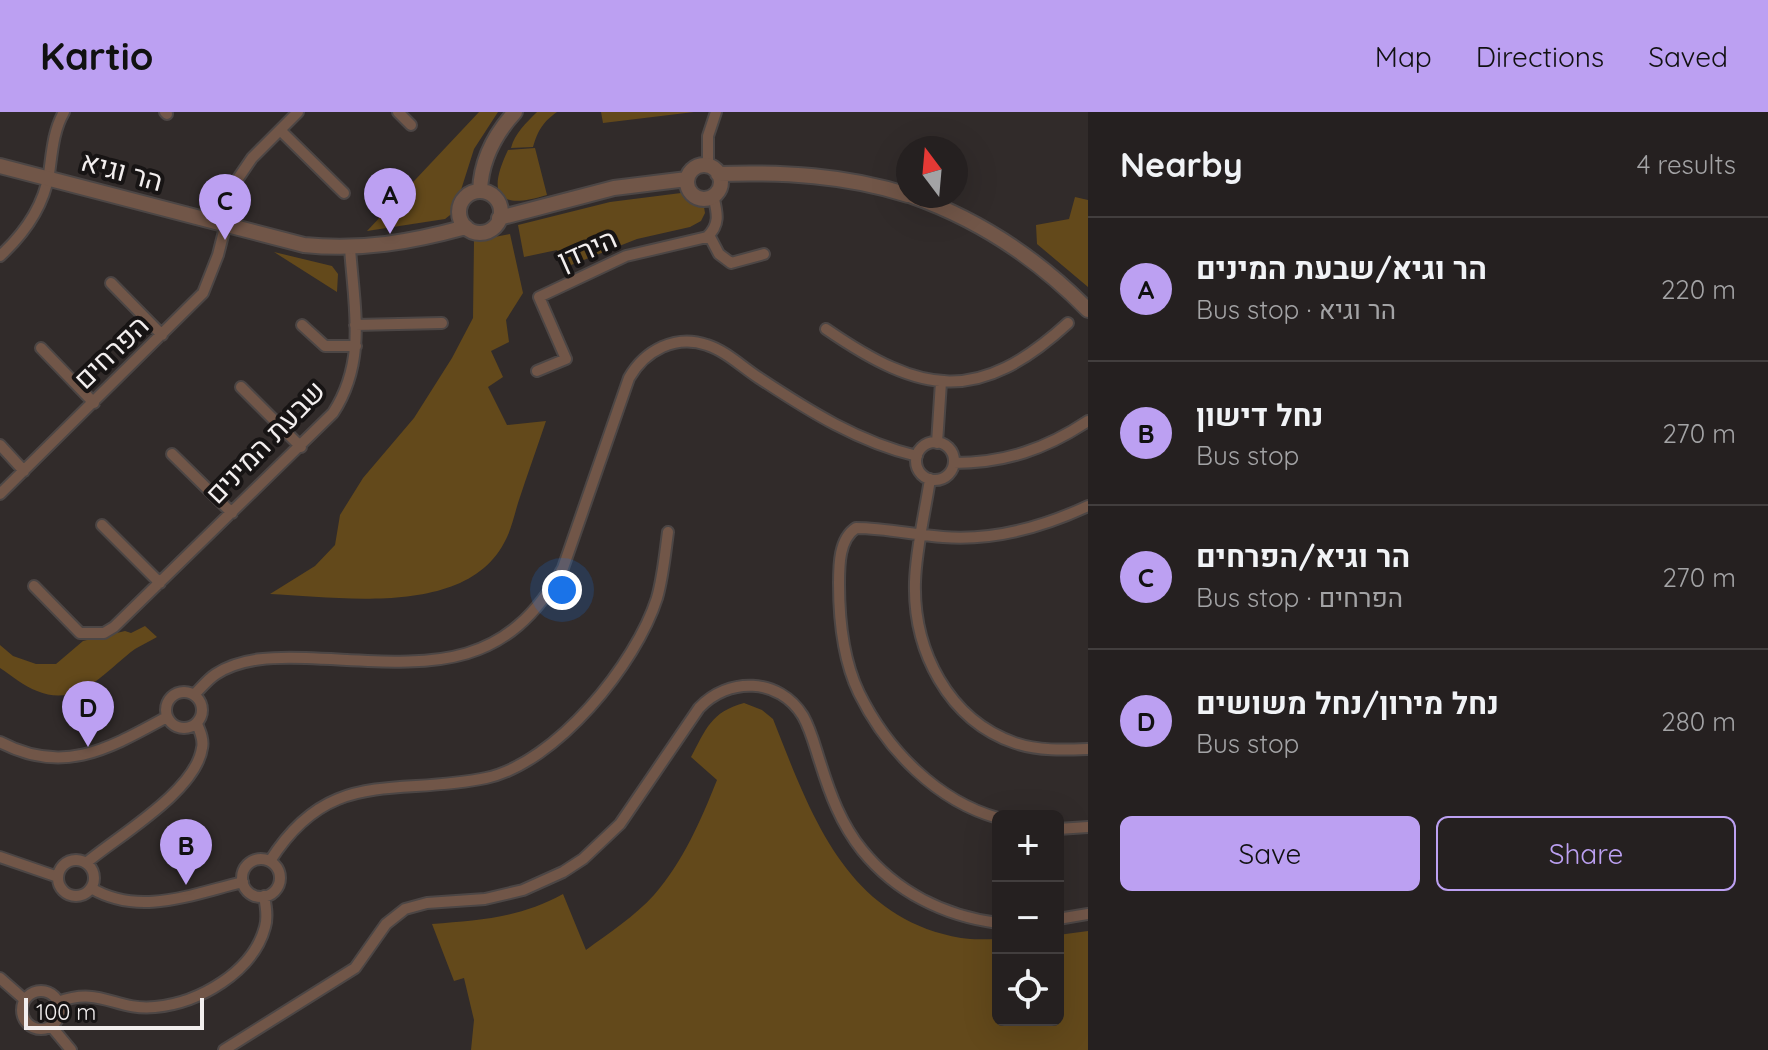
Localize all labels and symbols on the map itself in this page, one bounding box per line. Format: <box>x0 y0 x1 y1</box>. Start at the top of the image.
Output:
north arrow <box>896 136 968 208</box>
street label: הר וגיא <box>77 143 167 198</box>
pin: A <box>364 168 416 234</box>
pin: C <box>199 174 251 240</box>
street label: הירדן <box>552 220 622 277</box>
street label: הפרחים <box>66 307 156 396</box>
street label: שבעת המינים <box>197 373 332 510</box>
your location <box>542 570 582 610</box>
pin: D <box>62 681 114 747</box>
pin: B <box>160 819 212 885</box>
scale bar <box>24 994 204 1030</box>

